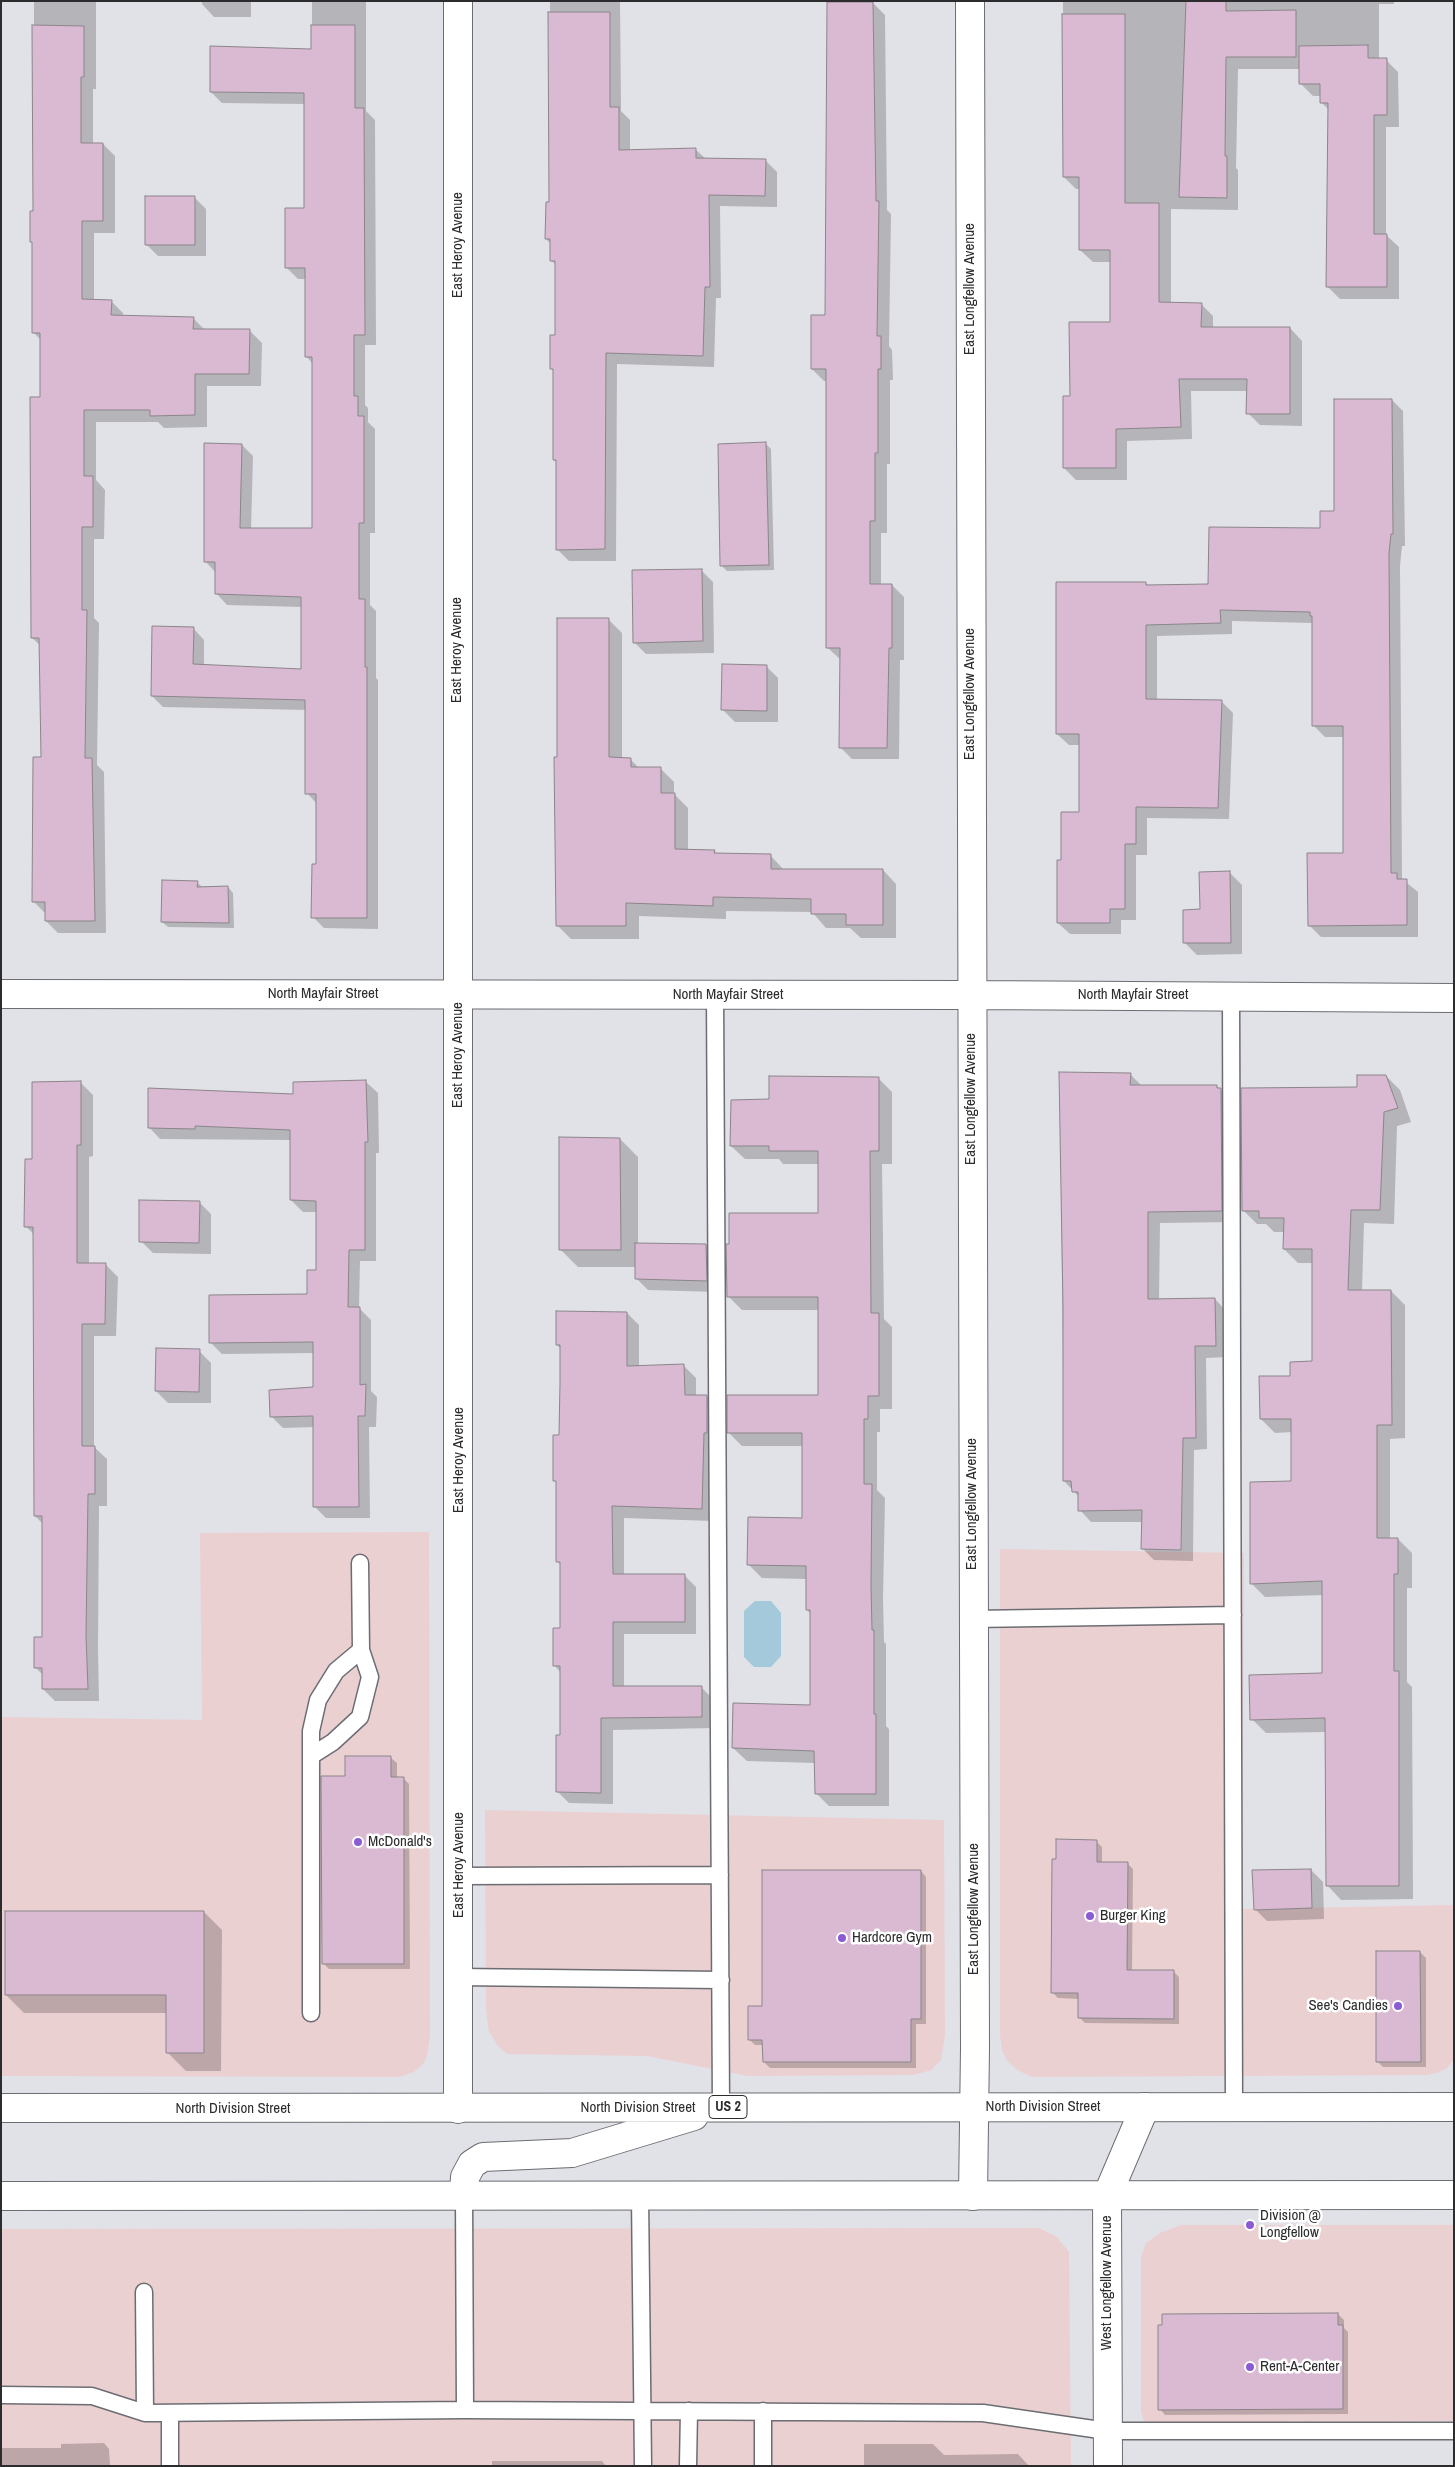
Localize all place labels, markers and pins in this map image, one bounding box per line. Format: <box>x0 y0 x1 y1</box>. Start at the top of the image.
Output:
place label: McDonald's <box>368 1833 432 1851</box>
marker: McDonald's <box>352 1836 364 1848</box>
place label: Burger King <box>1100 1907 1166 1925</box>
marker: Burger King <box>1084 1910 1096 1922</box>
place label: Hardcore Gym <box>852 1929 932 1947</box>
marker: Hardcore Gym <box>836 1932 848 1944</box>
place label: See's Candies <box>1308 1997 1388 2015</box>
marker: See's Candies <box>1392 2000 1404 2012</box>
place label: Division @ Longfellow <box>1260 2207 1321 2242</box>
marker: Division @ Longfellow <box>1244 2219 1256 2231</box>
place label: Rent-A-Center <box>1260 2358 1339 2376</box>
marker: Rent-A-Center <box>1244 2361 1256 2373</box>

